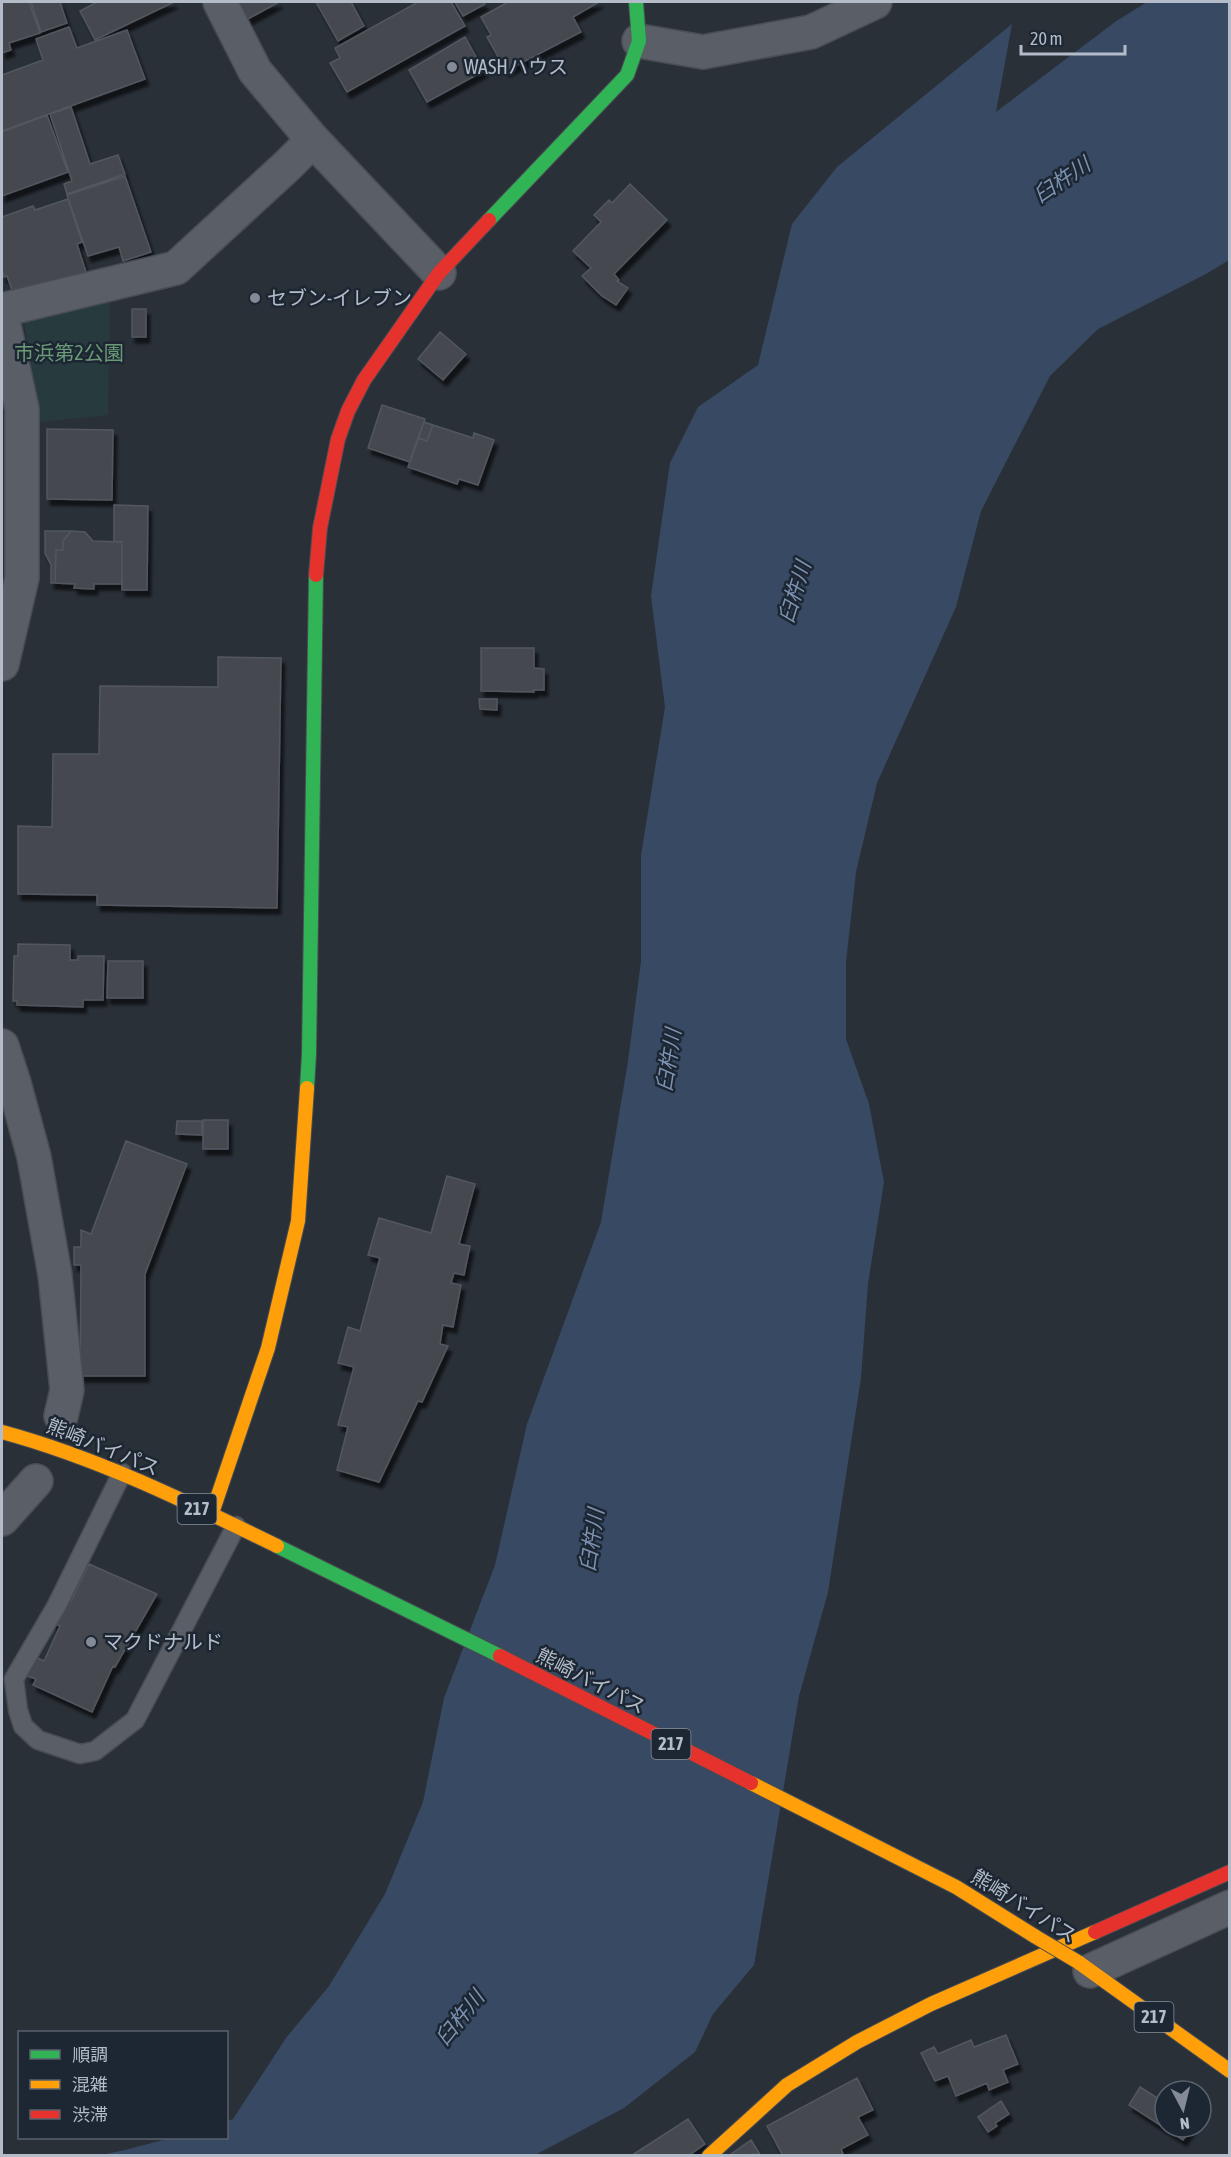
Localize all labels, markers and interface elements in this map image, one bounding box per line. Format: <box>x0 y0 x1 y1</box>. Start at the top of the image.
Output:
scale bar <box>1021 18 1124 56</box>
text: 20 m <box>1030 28 1062 49</box>
place label: WASHハウス <box>464 55 568 78</box>
marker: WASHハウス <box>445 60 459 74</box>
water label: 臼杵川 <box>1029 150 1096 207</box>
place label: セブン-イレブン <box>267 286 412 309</box>
marker: セブン-イレブン <box>248 291 262 305</box>
park label: 市浜第2公園 <box>14 341 124 364</box>
water label: 臼杵川 <box>773 556 815 625</box>
water label: 臼杵川 <box>651 1025 685 1093</box>
street label: 熊崎バイパス <box>43 1413 163 1480</box>
road number: 217 <box>178 1494 216 1524</box>
water label: 臼杵川 <box>575 1505 608 1573</box>
place label: マクドナルド <box>103 1630 223 1653</box>
marker: マクドナルド <box>84 1635 98 1649</box>
street label: 熊崎バイパス <box>533 1643 650 1718</box>
road number: 217 <box>652 1729 690 1759</box>
street label: 熊崎バイパス <box>967 1864 1081 1947</box>
water label: 臼杵川 <box>430 1984 490 2049</box>
road number: 217 <box>1134 2002 1174 2032</box>
legend <box>18 2031 228 2139</box>
text: 順調 <box>72 2044 108 2065</box>
text: 混雑 <box>72 2074 108 2095</box>
north arrow <box>1153 2079 1213 2139</box>
text: 渋滞 <box>72 2104 108 2125</box>
text: N <box>1179 2114 1191 2133</box>

